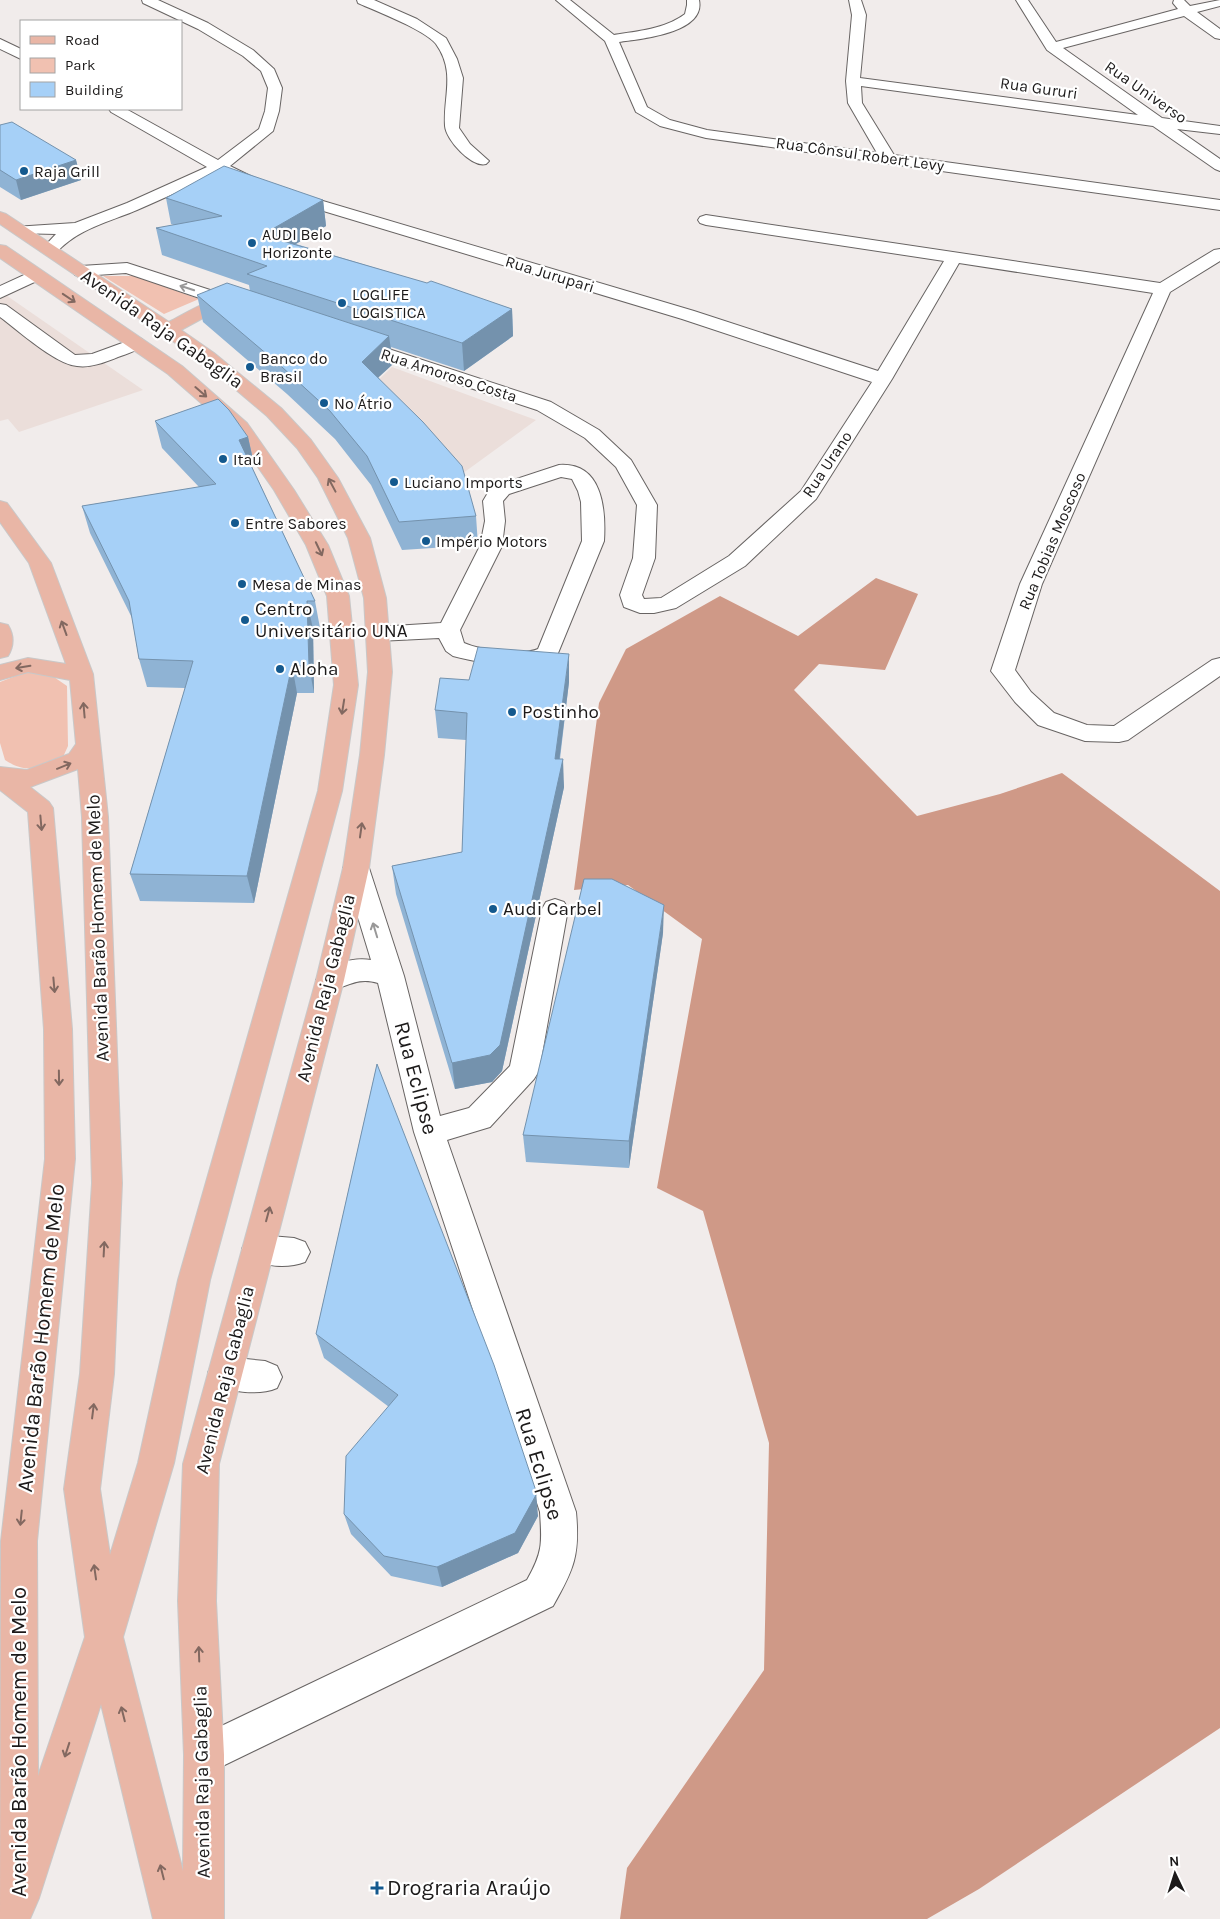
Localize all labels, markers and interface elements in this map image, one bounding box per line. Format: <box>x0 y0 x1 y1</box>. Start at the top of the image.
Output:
legend <box>20 20 182 110</box>
text: Road <box>65 31 100 49</box>
text: Park <box>65 56 95 74</box>
street label: Rua Universo <box>1101 57 1191 127</box>
street label: Rua Gururi <box>999 73 1079 103</box>
text: Building <box>65 81 123 99</box>
street label: Rua Cônsul Robert Levy <box>775 133 946 175</box>
place label: Raja Grill <box>34 162 100 181</box>
marker: Raja Grill <box>18 165 30 177</box>
place label: AUDI Belo Horizonte <box>262 225 332 262</box>
marker: AUDI Belo Horizonte <box>246 237 258 249</box>
street label: Rua Jurupari <box>503 251 597 297</box>
street label: Avenida Raja Gabaglia <box>77 265 247 393</box>
one-way arrow <box>179 282 195 292</box>
place label: LOGLIFE LOGISTICA <box>352 285 426 322</box>
one-way arrow <box>62 292 76 303</box>
marker: LOGLIFE LOGISTICA <box>336 297 348 309</box>
street label: Rua Amoroso Costa <box>378 344 520 406</box>
place label: Banco do Brasil <box>260 349 327 386</box>
marker: Banco do Brasil <box>244 361 256 373</box>
one-way arrow <box>194 387 207 398</box>
place label: No Átrio <box>334 394 392 413</box>
marker: No Átrio <box>318 397 330 409</box>
street label: Rua Urano <box>798 427 856 501</box>
place label: Itaú <box>233 450 262 469</box>
marker: Itaú <box>217 453 229 465</box>
street label: Rua Tobias Moscoso <box>1014 469 1090 613</box>
place label: Luciano Imports <box>404 473 523 492</box>
marker: Luciano Imports <box>388 476 400 488</box>
one-way arrow <box>326 478 336 492</box>
place label: Entre Sabores <box>245 514 347 533</box>
marker: Entre Sabores <box>229 517 241 529</box>
place label: Império Motors <box>436 532 547 551</box>
marker: Império Motors <box>420 535 432 547</box>
one-way arrow <box>314 541 324 556</box>
place label: Mesa de Minas <box>252 575 361 594</box>
marker: Mesa de Minas <box>236 578 248 590</box>
place label: Centro Universitário UNA <box>255 598 408 642</box>
marker: Centro Universitário UNA <box>239 614 251 626</box>
one-way arrow <box>59 621 68 636</box>
place label: Aloha <box>290 658 339 680</box>
one-way arrow <box>15 662 31 672</box>
marker: Aloha <box>274 663 286 675</box>
one-way arrow <box>338 698 348 714</box>
place label: Postinho <box>522 701 599 723</box>
one-way arrow <box>79 702 89 718</box>
marker: Postinho <box>506 706 518 718</box>
one-way arrow <box>56 761 71 770</box>
street label: Avenida Barão Homem de Melo <box>82 794 114 1062</box>
one-way arrow <box>36 815 46 831</box>
one-way arrow <box>356 822 366 838</box>
street label: Avenida Raja Gabaglia <box>292 892 360 1084</box>
place label: Audi Carbel <box>503 898 602 920</box>
marker: Audi Carbel <box>487 903 499 915</box>
one-way arrow <box>370 922 380 938</box>
one-way arrow <box>50 977 59 993</box>
street label: Rua Eclipse <box>388 1018 444 1138</box>
one-way arrow <box>54 1069 63 1085</box>
street label: Avenida Barão Homem de Melo <box>12 1183 70 1493</box>
one-way arrow <box>263 1206 273 1222</box>
one-way arrow <box>99 1241 108 1257</box>
street label: Avenida Raja Gabaglia <box>191 1284 259 1476</box>
one-way arrow <box>88 1403 98 1419</box>
street label: Rua Eclipse <box>510 1405 568 1523</box>
one-way arrow <box>16 1510 26 1526</box>
one-way arrow <box>89 1564 99 1580</box>
street label: Avenida Barão Homem de Melo <box>6 1587 32 1897</box>
one-way arrow <box>195 1647 204 1663</box>
street label: Avenida Raja Gabaglia <box>189 1685 215 1879</box>
one-way arrow <box>118 1706 127 1722</box>
one-way arrow <box>62 1742 71 1757</box>
north arrow <box>1150 1849 1200 1899</box>
text: N <box>1169 1853 1180 1870</box>
one-way arrow <box>157 1864 166 1880</box>
place label: Drograria Araújo <box>387 1875 551 1901</box>
marker: Drograria Araújo <box>371 1882 383 1894</box>

